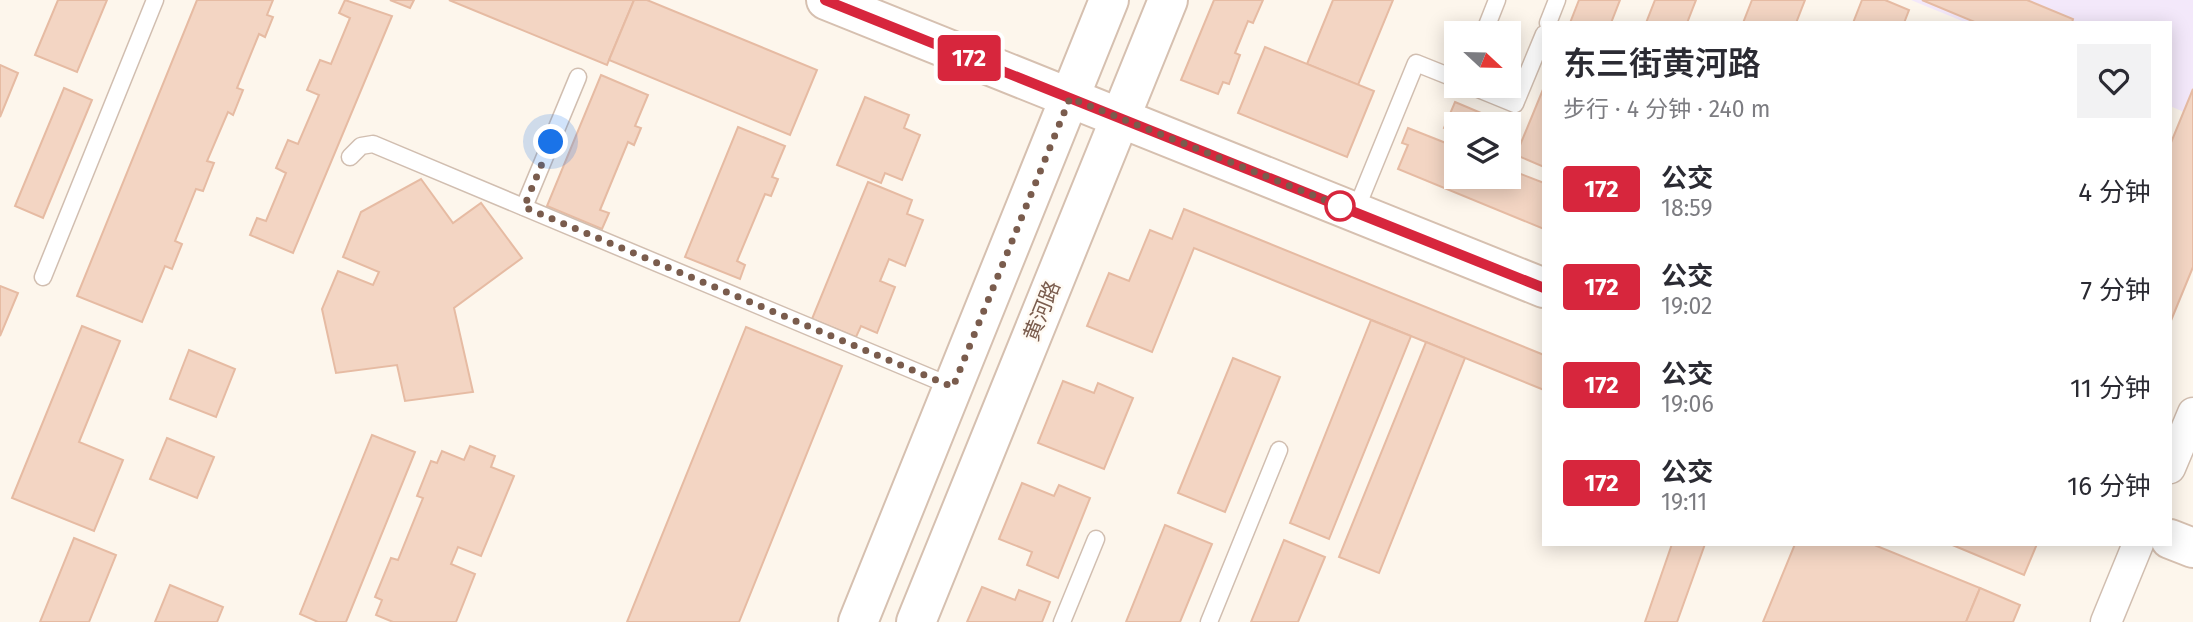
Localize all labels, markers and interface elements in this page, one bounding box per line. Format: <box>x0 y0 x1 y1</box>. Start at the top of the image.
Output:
north arrow <box>1444 21 1521 98</box>
map controls <box>1444 21 1521 189</box>
line badge: 172 <box>929 35 1009 81</box>
text: 172 <box>952 44 986 72</box>
text: 东三街黄河路 <box>1563 44 1761 84</box>
button: heart <box>2077 44 2151 118</box>
text: 步行 · 4 分钟 · 240 m <box>1563 95 1770 123</box>
button: layers <box>1444 112 1521 189</box>
your location <box>533 124 568 159</box>
text: 公交 <box>1661 163 1713 194</box>
text: 172 <box>1584 175 1619 203</box>
text: 4 分钟 <box>2078 177 2151 208</box>
unlabelled marker <box>1325 191 1355 221</box>
text: 18:59 <box>1661 194 1713 222</box>
text: 公交 <box>1661 261 1713 292</box>
text: 172 <box>1584 273 1619 301</box>
text: 7 分钟 <box>2081 275 2151 306</box>
street label: 黄河路 <box>1018 277 1066 345</box>
text: 19:02 <box>1661 292 1713 320</box>
text: 公交 <box>1661 359 1713 390</box>
text: 172 <box>1584 371 1619 399</box>
text: 11 分钟 <box>2070 373 2151 404</box>
text: 19:06 <box>1661 390 1714 418</box>
text: 公交 <box>1661 457 1713 488</box>
text: 172 <box>1584 469 1619 497</box>
text: 16 分钟 <box>2067 471 2151 502</box>
text: 19:11 <box>1661 488 1707 516</box>

